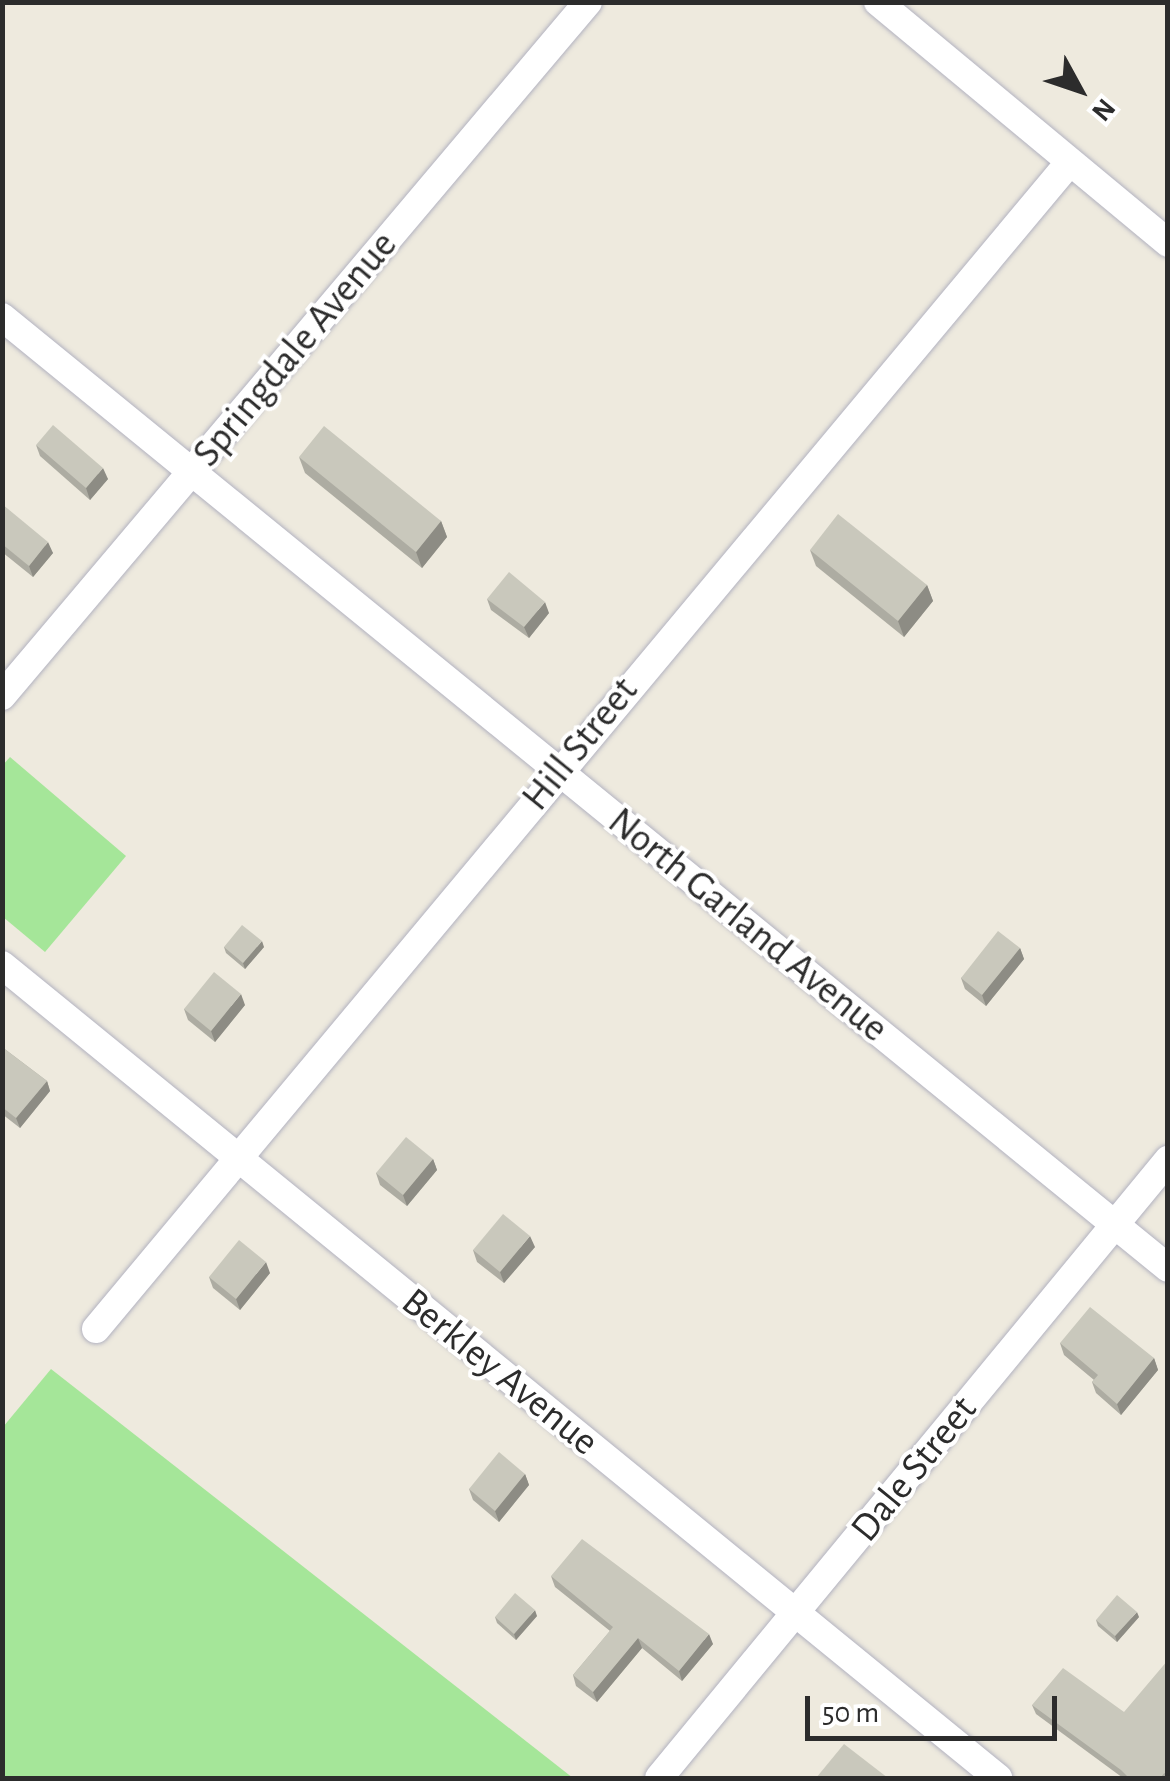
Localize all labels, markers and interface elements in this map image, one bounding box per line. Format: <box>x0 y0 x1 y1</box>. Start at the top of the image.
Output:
north arrow <box>1030 40 1130 140</box>
text: N <box>1086 93 1120 126</box>
street label: Springdale Avenue <box>183 222 407 476</box>
street label: Hill Street <box>512 668 648 820</box>
street label: North Garland Avenue <box>598 797 898 1053</box>
street label: Berkley Avenue <box>392 1278 608 1466</box>
street label: Dale Street <box>841 1387 987 1551</box>
scale bar <box>810 1676 1062 1738</box>
text: 50 m <box>822 1698 879 1728</box>

